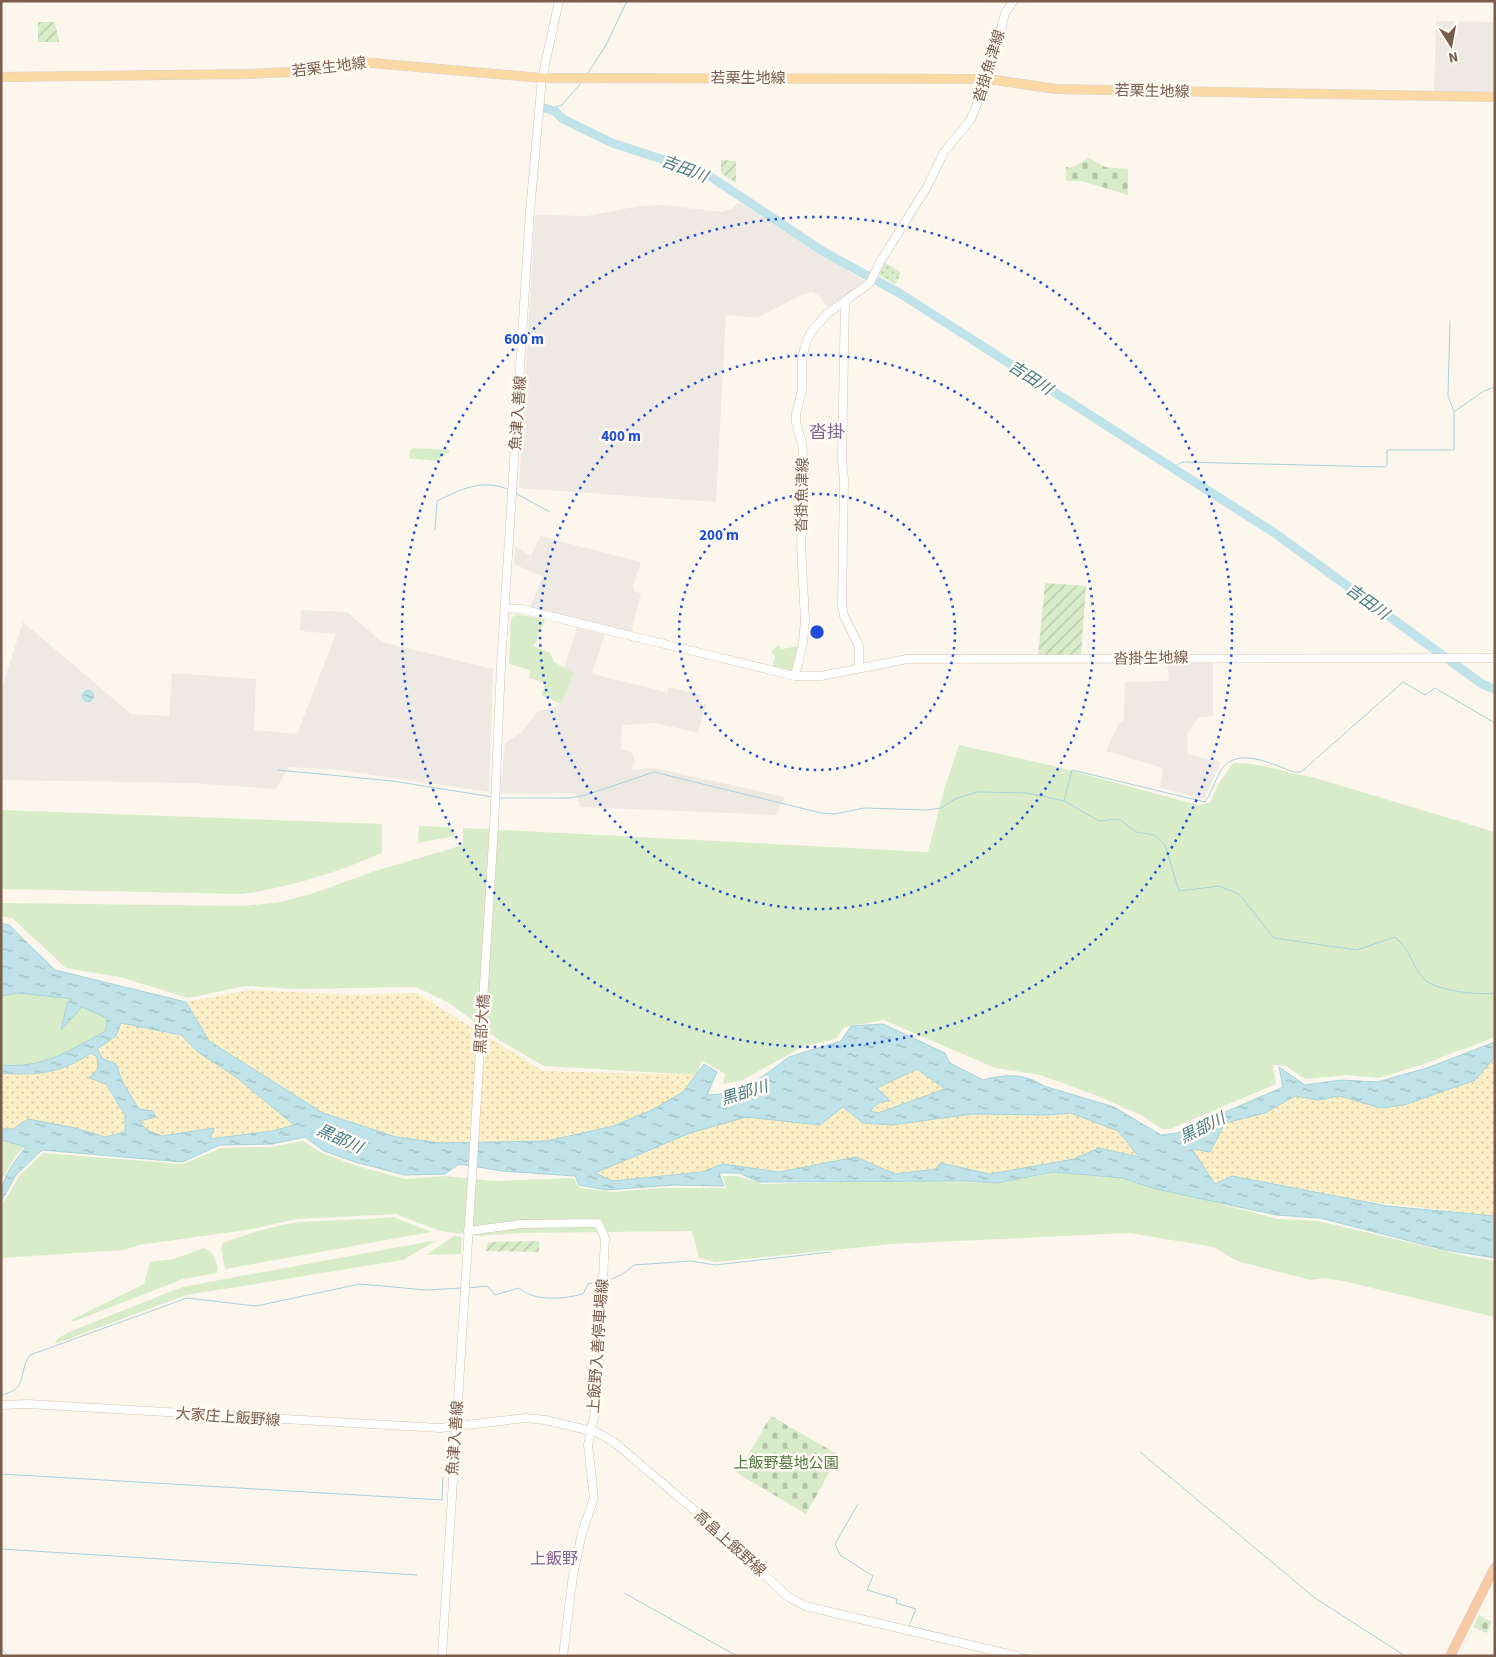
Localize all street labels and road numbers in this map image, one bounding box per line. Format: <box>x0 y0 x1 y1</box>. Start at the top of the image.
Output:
street label: 沓掛魚津線 <box>968 27 1010 105</box>
street label: 若栗生地線 <box>291 53 368 82</box>
street label: 若栗生地線 <box>710 68 786 89</box>
street label: 若栗生地線 <box>1114 80 1190 103</box>
street label: 魚津入善線 <box>505 375 532 451</box>
street label: 沓掛魚津線 <box>791 457 814 533</box>
street label: 沓掛生地線 <box>1113 647 1189 670</box>
street label: 黒部大橋 <box>470 993 495 1055</box>
street label: 上飯野入善停車場線 <box>583 1278 614 1414</box>
street label: 魚津入善線 <box>442 1400 469 1476</box>
street label: 大家庄上飯野線 <box>175 1403 281 1432</box>
street label: 高畠上飯野線 <box>689 1505 770 1581</box>

